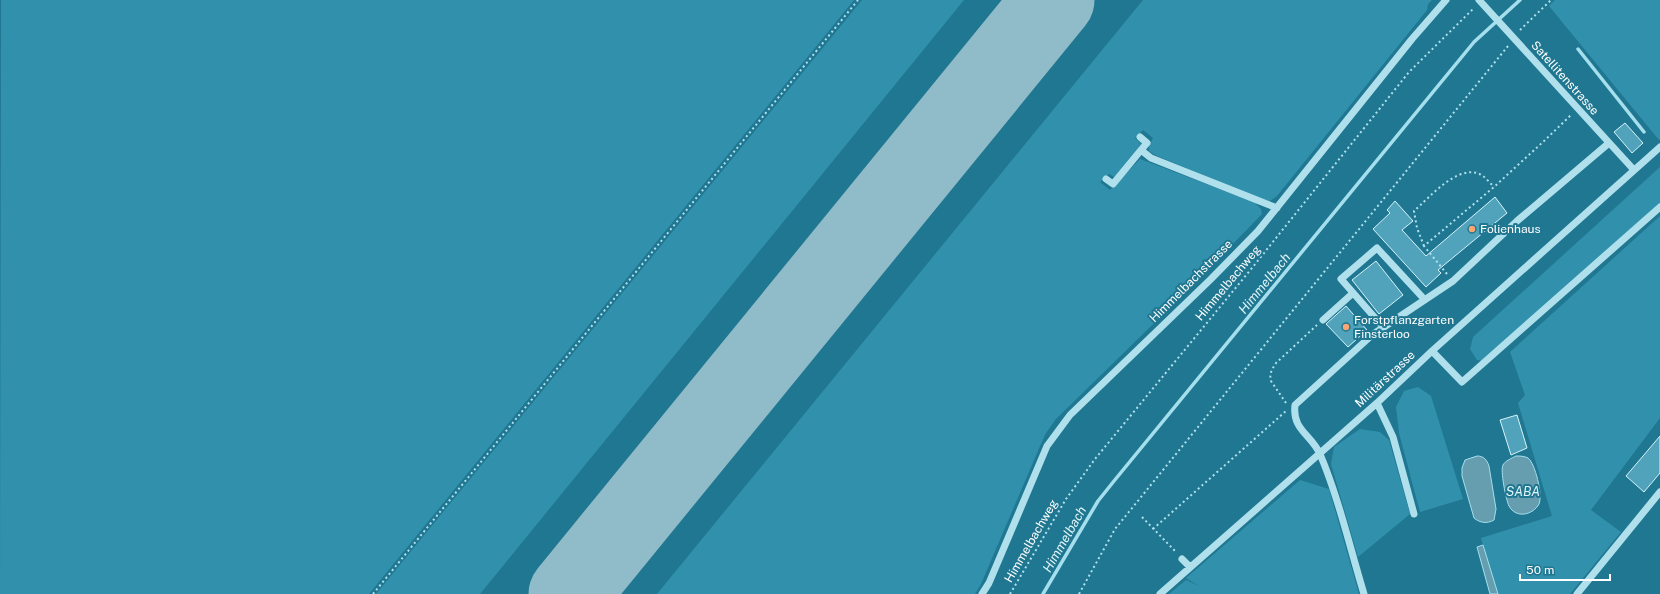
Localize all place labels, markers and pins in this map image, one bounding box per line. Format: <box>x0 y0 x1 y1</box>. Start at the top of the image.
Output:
place label: Folienhaus <box>1480 222 1541 236</box>
marker: Folienhaus <box>1467 224 1477 234</box>
place label: Forstpflanzgarten Finsterloo <box>1354 313 1454 341</box>
marker: Forstpflanzgarten Finsterloo <box>1341 322 1351 332</box>

